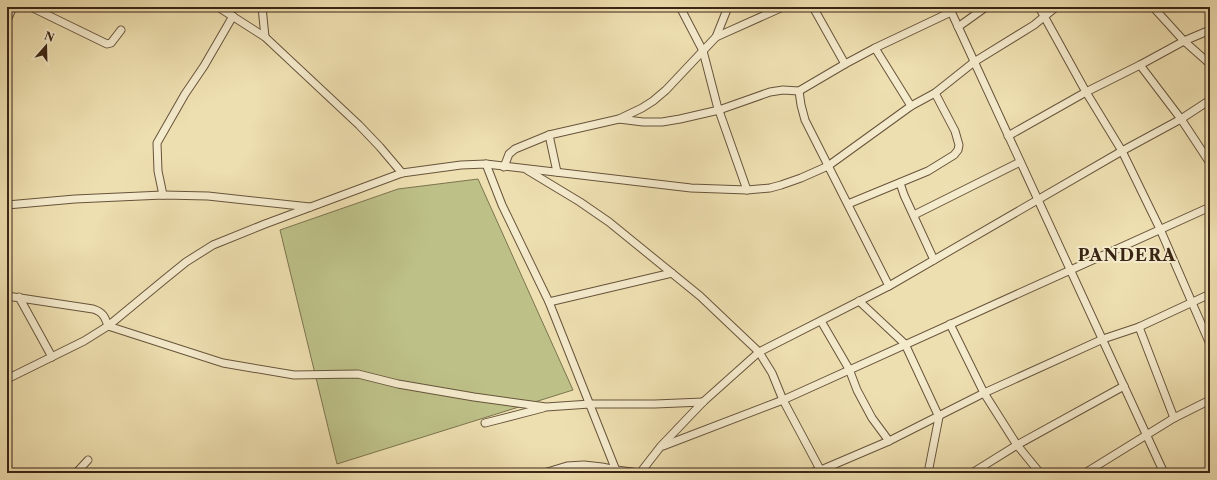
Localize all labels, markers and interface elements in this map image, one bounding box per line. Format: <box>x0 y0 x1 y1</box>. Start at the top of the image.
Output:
north arrow <box>26 26 66 66</box>
text: N <box>43 28 57 45</box>
district label: PANDERA <box>1078 245 1176 265</box>

